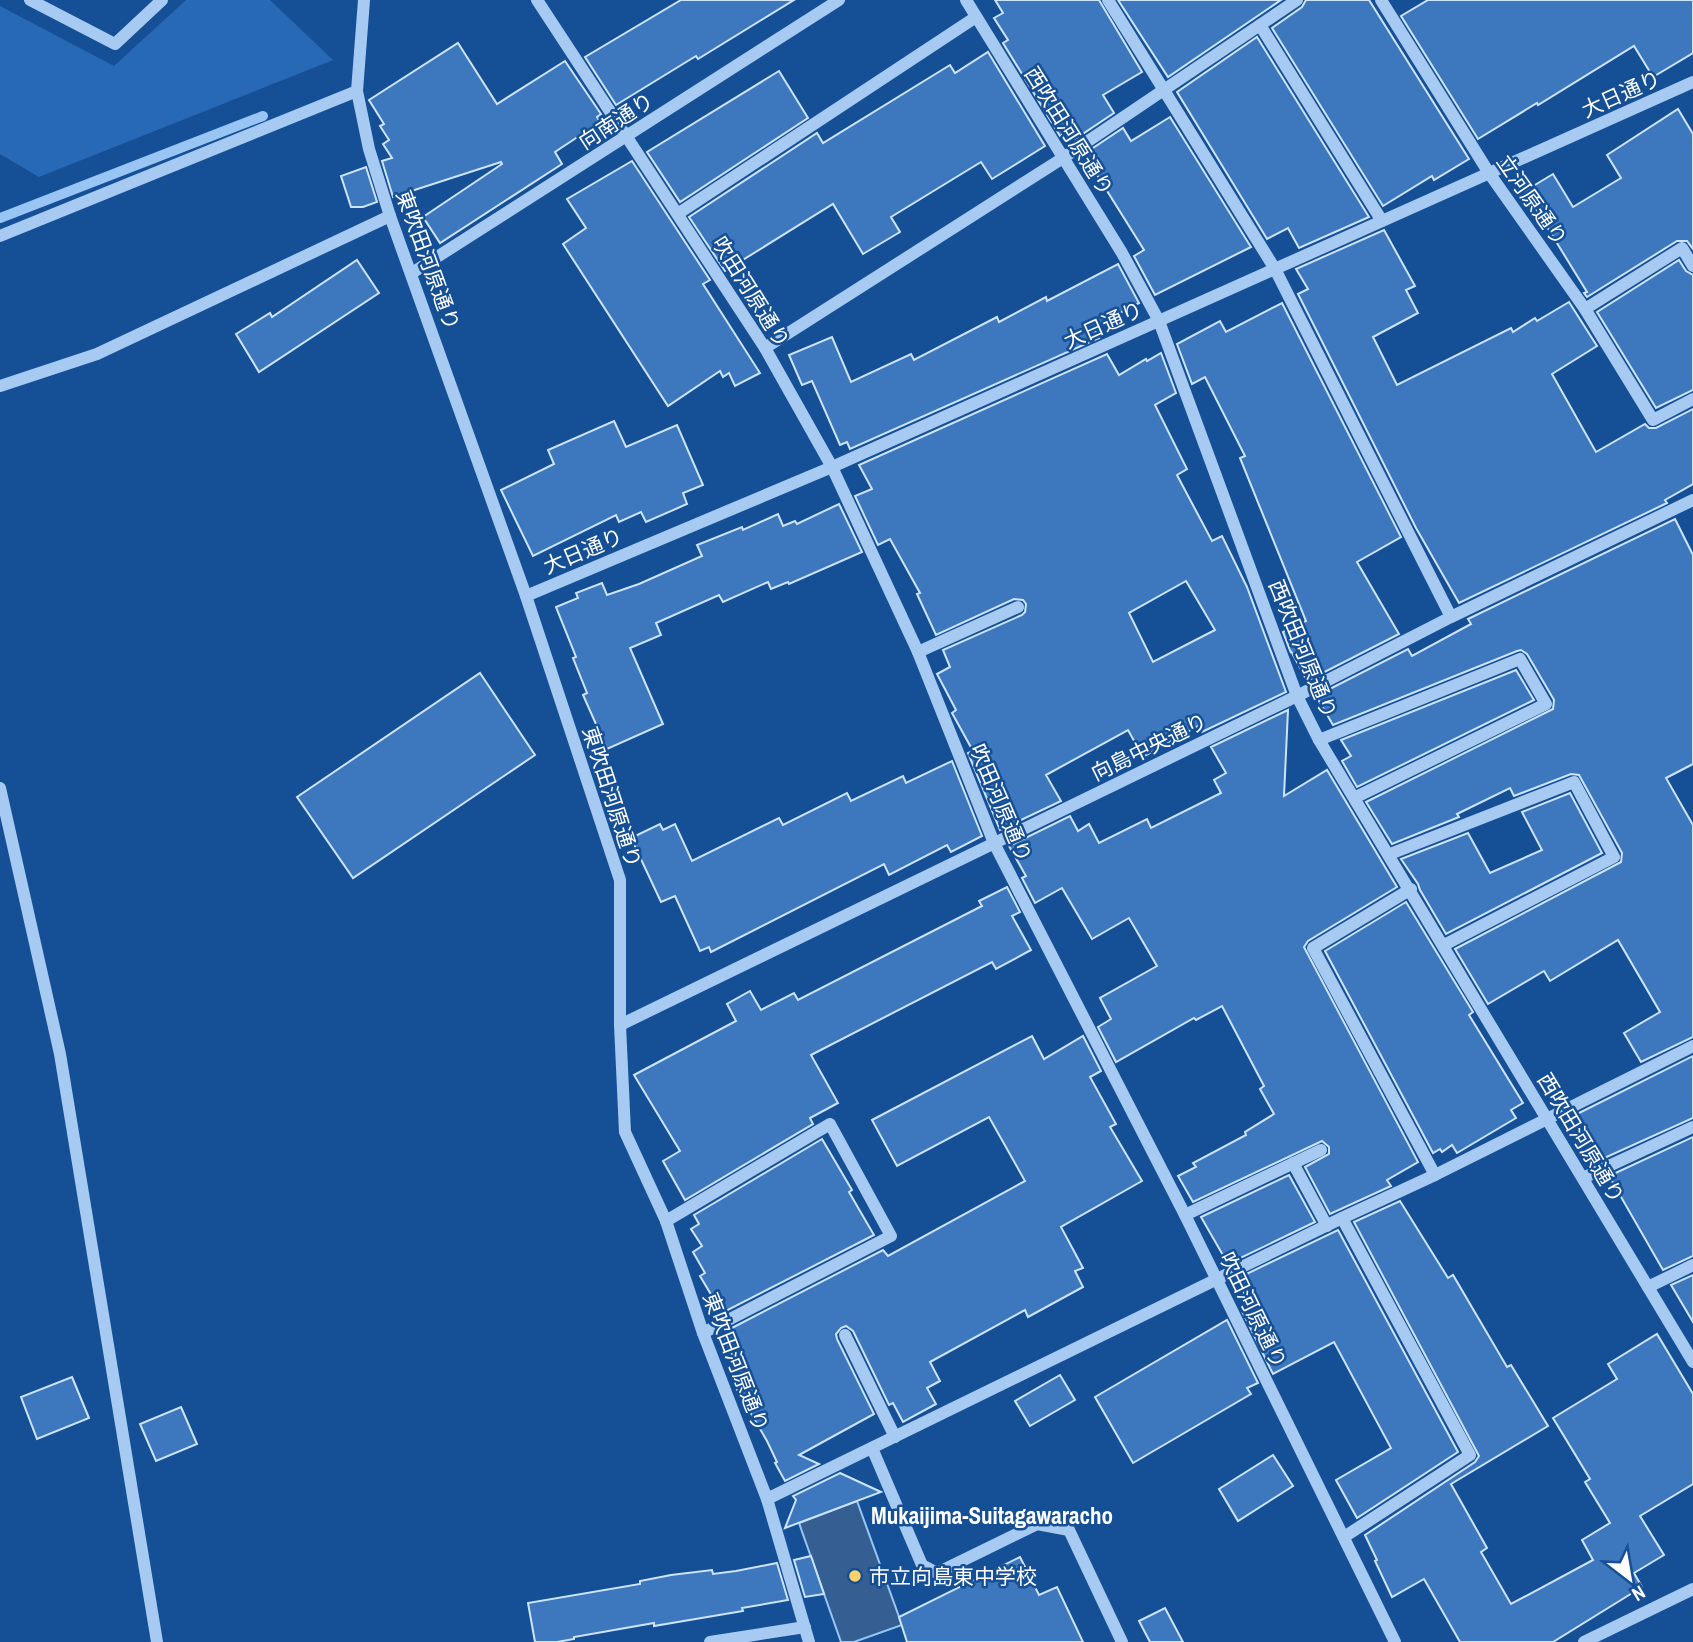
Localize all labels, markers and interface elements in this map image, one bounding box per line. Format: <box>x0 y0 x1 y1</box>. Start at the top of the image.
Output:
street label: 西吹田河原通り <box>1018 61 1120 201</box>
street label: 大日通り <box>1577 64 1665 124</box>
street label: 向南通り <box>573 86 659 156</box>
street label: 立河原通り <box>1490 149 1574 251</box>
street label: 東吹田河原通り <box>389 186 467 334</box>
street label: 吹田河原通り <box>705 231 797 353</box>
street label: 大日通り <box>1059 295 1147 355</box>
street label: 大日通り <box>539 521 627 581</box>
street label: 西吹田河原通り <box>1262 575 1344 723</box>
street label: 向島中央通り <box>1086 706 1212 788</box>
street label: 東吹田河原通り <box>575 723 649 871</box>
street label: 吹田河原通り <box>963 739 1039 867</box>
street label: 西吹田河原通り <box>1531 1068 1631 1208</box>
street label: 吹田河原通り <box>1212 1247 1294 1373</box>
street label: 東吹田河原通り <box>696 1288 776 1436</box>
district label: Mukaijima-Suitagawaracho <box>871 1500 1113 1531</box>
north arrow <box>1595 1544 1665 1614</box>
place label: 市立向島東中学校 <box>869 1562 1037 1591</box>
marker: 市立向島東中学校 <box>847 1568 863 1584</box>
text: N <box>1627 1580 1650 1608</box>

